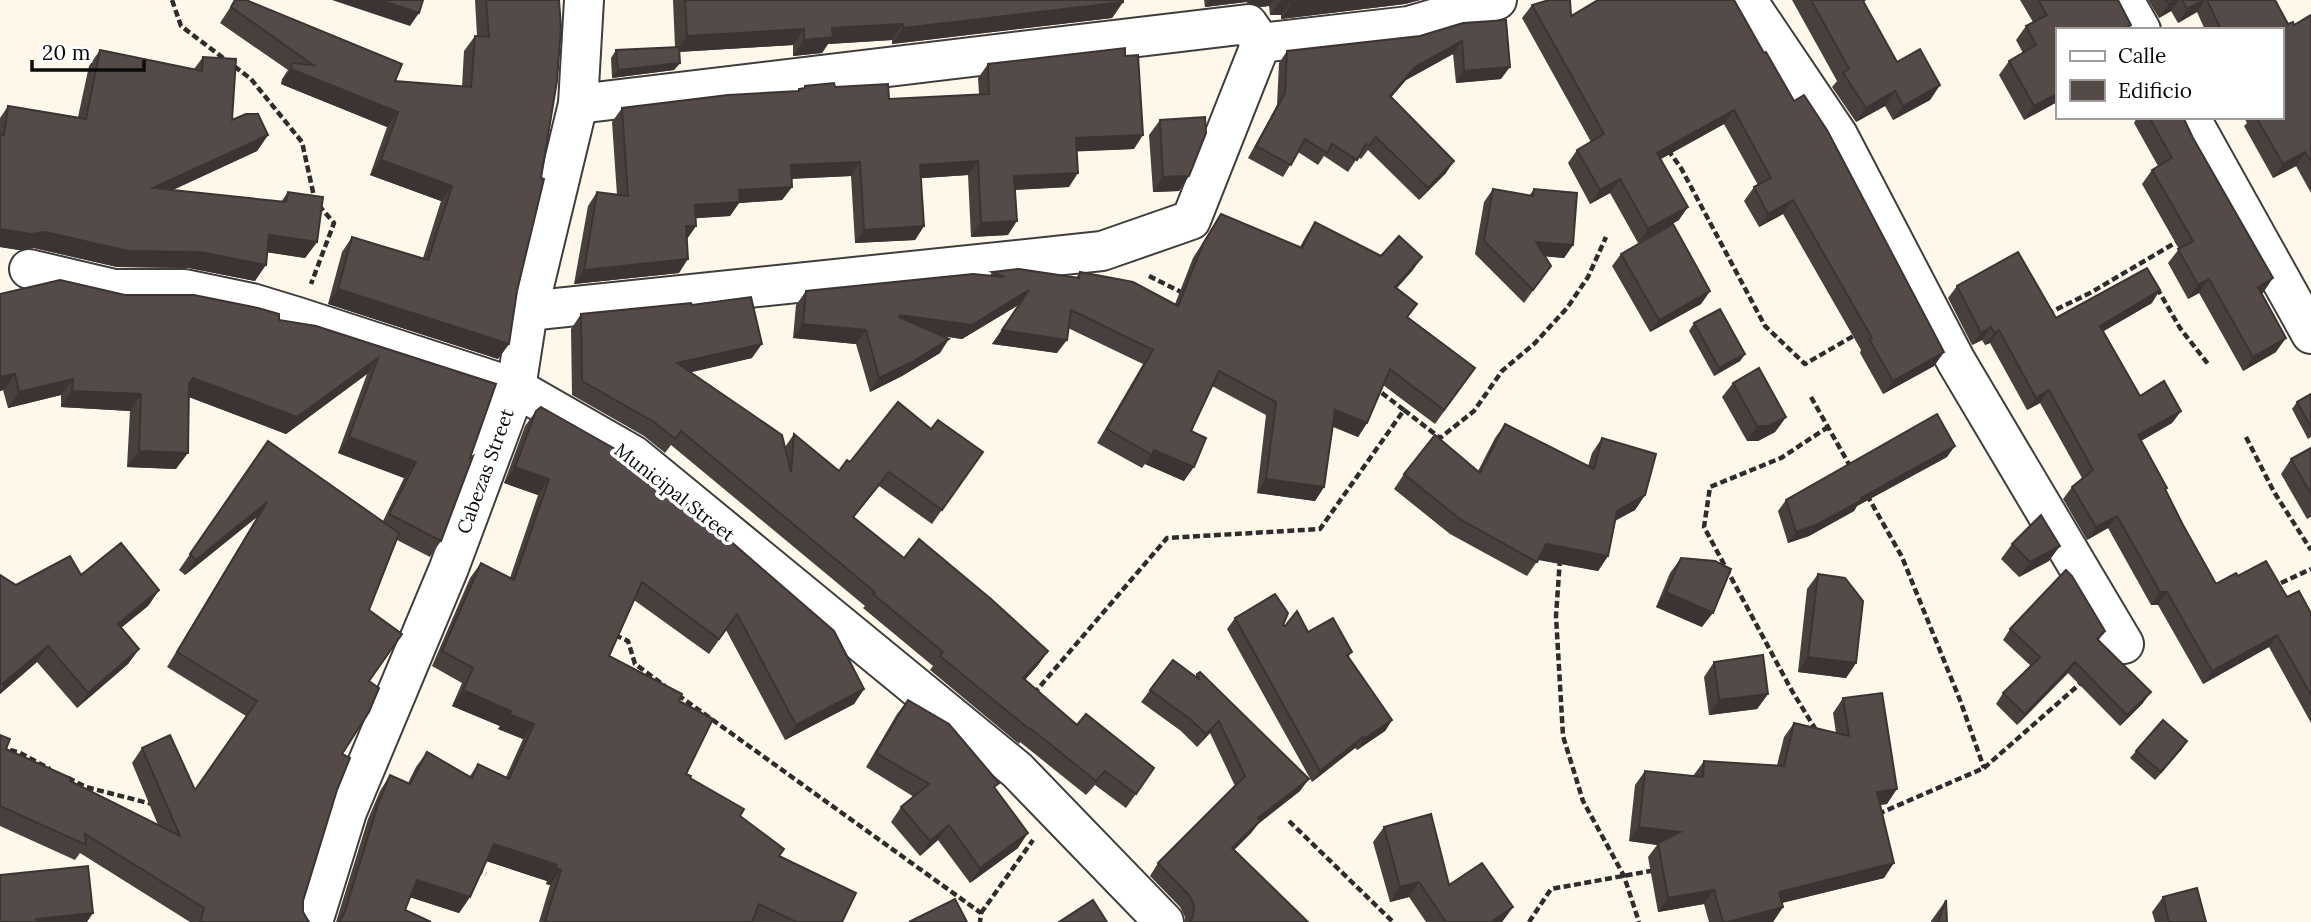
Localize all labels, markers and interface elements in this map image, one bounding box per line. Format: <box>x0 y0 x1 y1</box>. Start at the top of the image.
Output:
scale bar <box>32 28 144 72</box>
legend <box>2056 28 2283 119</box>
text: 20 m <box>42 39 91 66</box>
text: Calle <box>2118 42 2166 69</box>
text: Edificio <box>2118 77 2192 104</box>
street label: Cabezas Street <box>451 404 519 537</box>
street label: Municipal Street <box>610 438 741 547</box>

